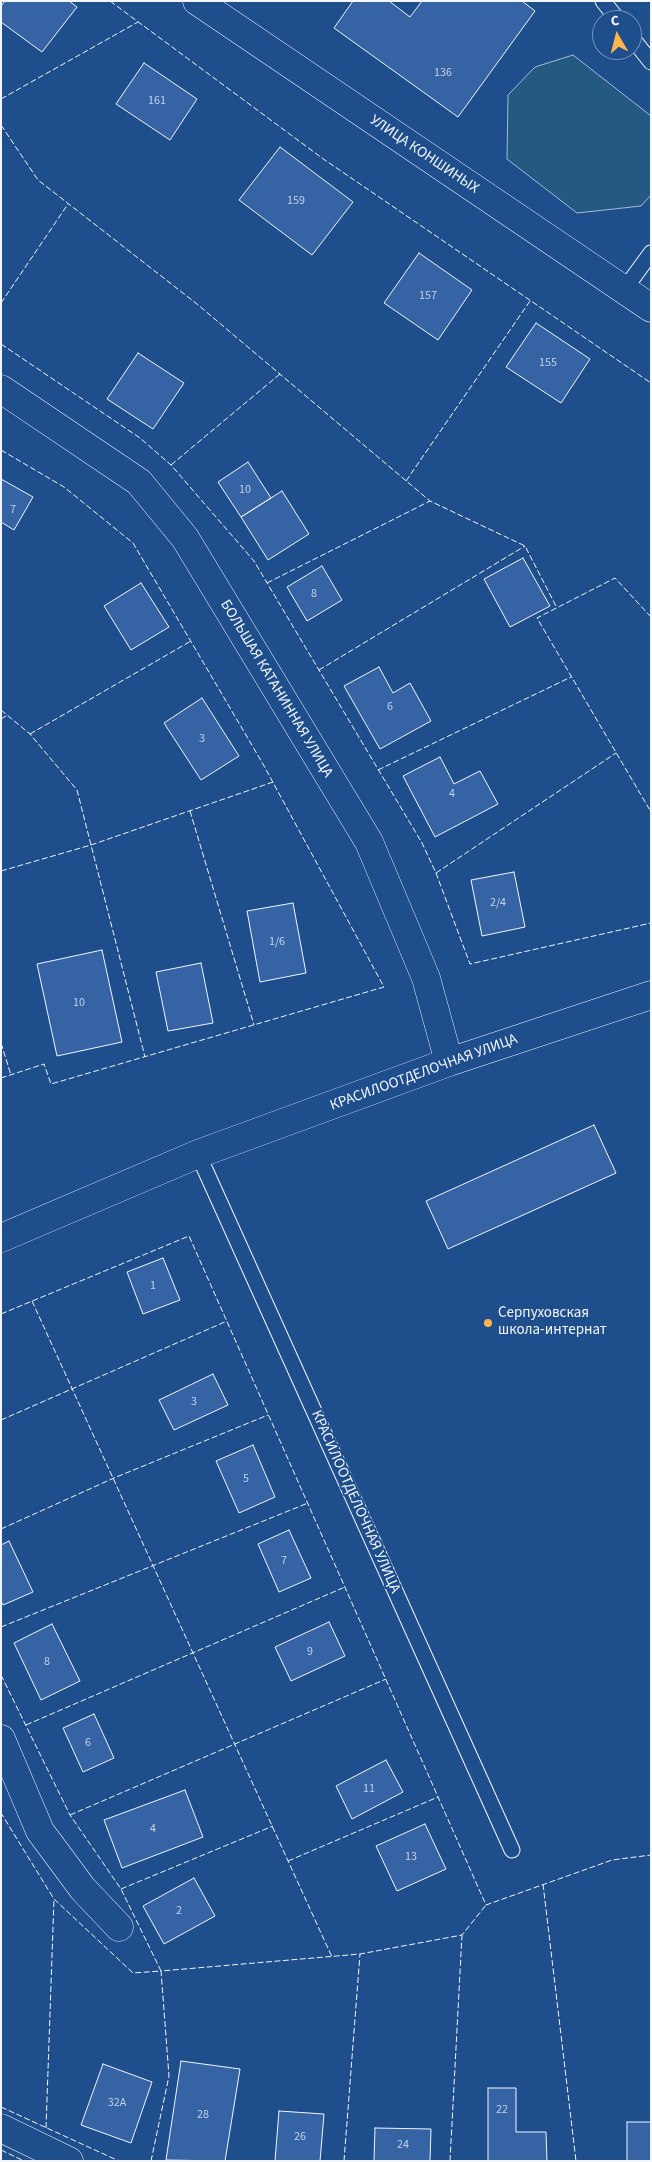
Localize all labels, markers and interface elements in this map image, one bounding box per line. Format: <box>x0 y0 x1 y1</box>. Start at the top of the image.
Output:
north arrow <box>592 10 642 60</box>
text: С <box>610 11 620 32</box>
house number: 136 <box>434 66 452 80</box>
house number: 161 <box>148 94 166 108</box>
street label: УЛИЦА КОНШИНЫХ <box>366 112 482 198</box>
house number: 159 <box>287 194 305 208</box>
house number: 157 <box>419 289 437 303</box>
house number: 155 <box>539 356 557 370</box>
house number: 10 <box>239 483 251 497</box>
house number: 7 <box>10 503 16 517</box>
house number: 8 <box>311 587 317 601</box>
street label: БОЛЬШАЯ КАТАНИННАЯ УЛИЦА <box>216 597 336 781</box>
house number: 6 <box>387 700 393 714</box>
house number: 3 <box>199 732 205 746</box>
house number: 4 <box>449 787 455 801</box>
house number: 2/4 <box>490 896 506 910</box>
house number: 1/6 <box>269 935 285 949</box>
house number: 10 <box>73 996 85 1010</box>
street label: КРАСИЛООТДЕЛОЧНАЯ УЛИЦА <box>328 1031 520 1115</box>
house number: 1 <box>150 1279 156 1293</box>
place label: Серпуховская школа-интернат <box>498 1305 607 1340</box>
marker: Серпуховская школа-интернат <box>482 1317 494 1329</box>
house number: 3 <box>191 1395 197 1409</box>
street label: КРАСИЛООТДЕЛОЧНАЯ УЛИЦА <box>306 1408 404 1596</box>
house number: 5 <box>243 1472 249 1486</box>
house number: 7 <box>281 1554 287 1568</box>
house number: 9 <box>307 1645 313 1659</box>
house number: 8 <box>44 1655 50 1669</box>
house number: 6 <box>85 1736 91 1750</box>
house number: 11 <box>363 1782 375 1796</box>
house number: 4 <box>150 1822 156 1836</box>
house number: 13 <box>405 1850 417 1864</box>
house number: 2 <box>176 1904 182 1918</box>
house number: 32А <box>108 2096 126 2110</box>
house number: 22 <box>496 2103 508 2117</box>
house number: 28 <box>197 2108 209 2122</box>
house number: 26 <box>294 2130 306 2144</box>
house number: 24 <box>397 2138 409 2152</box>

